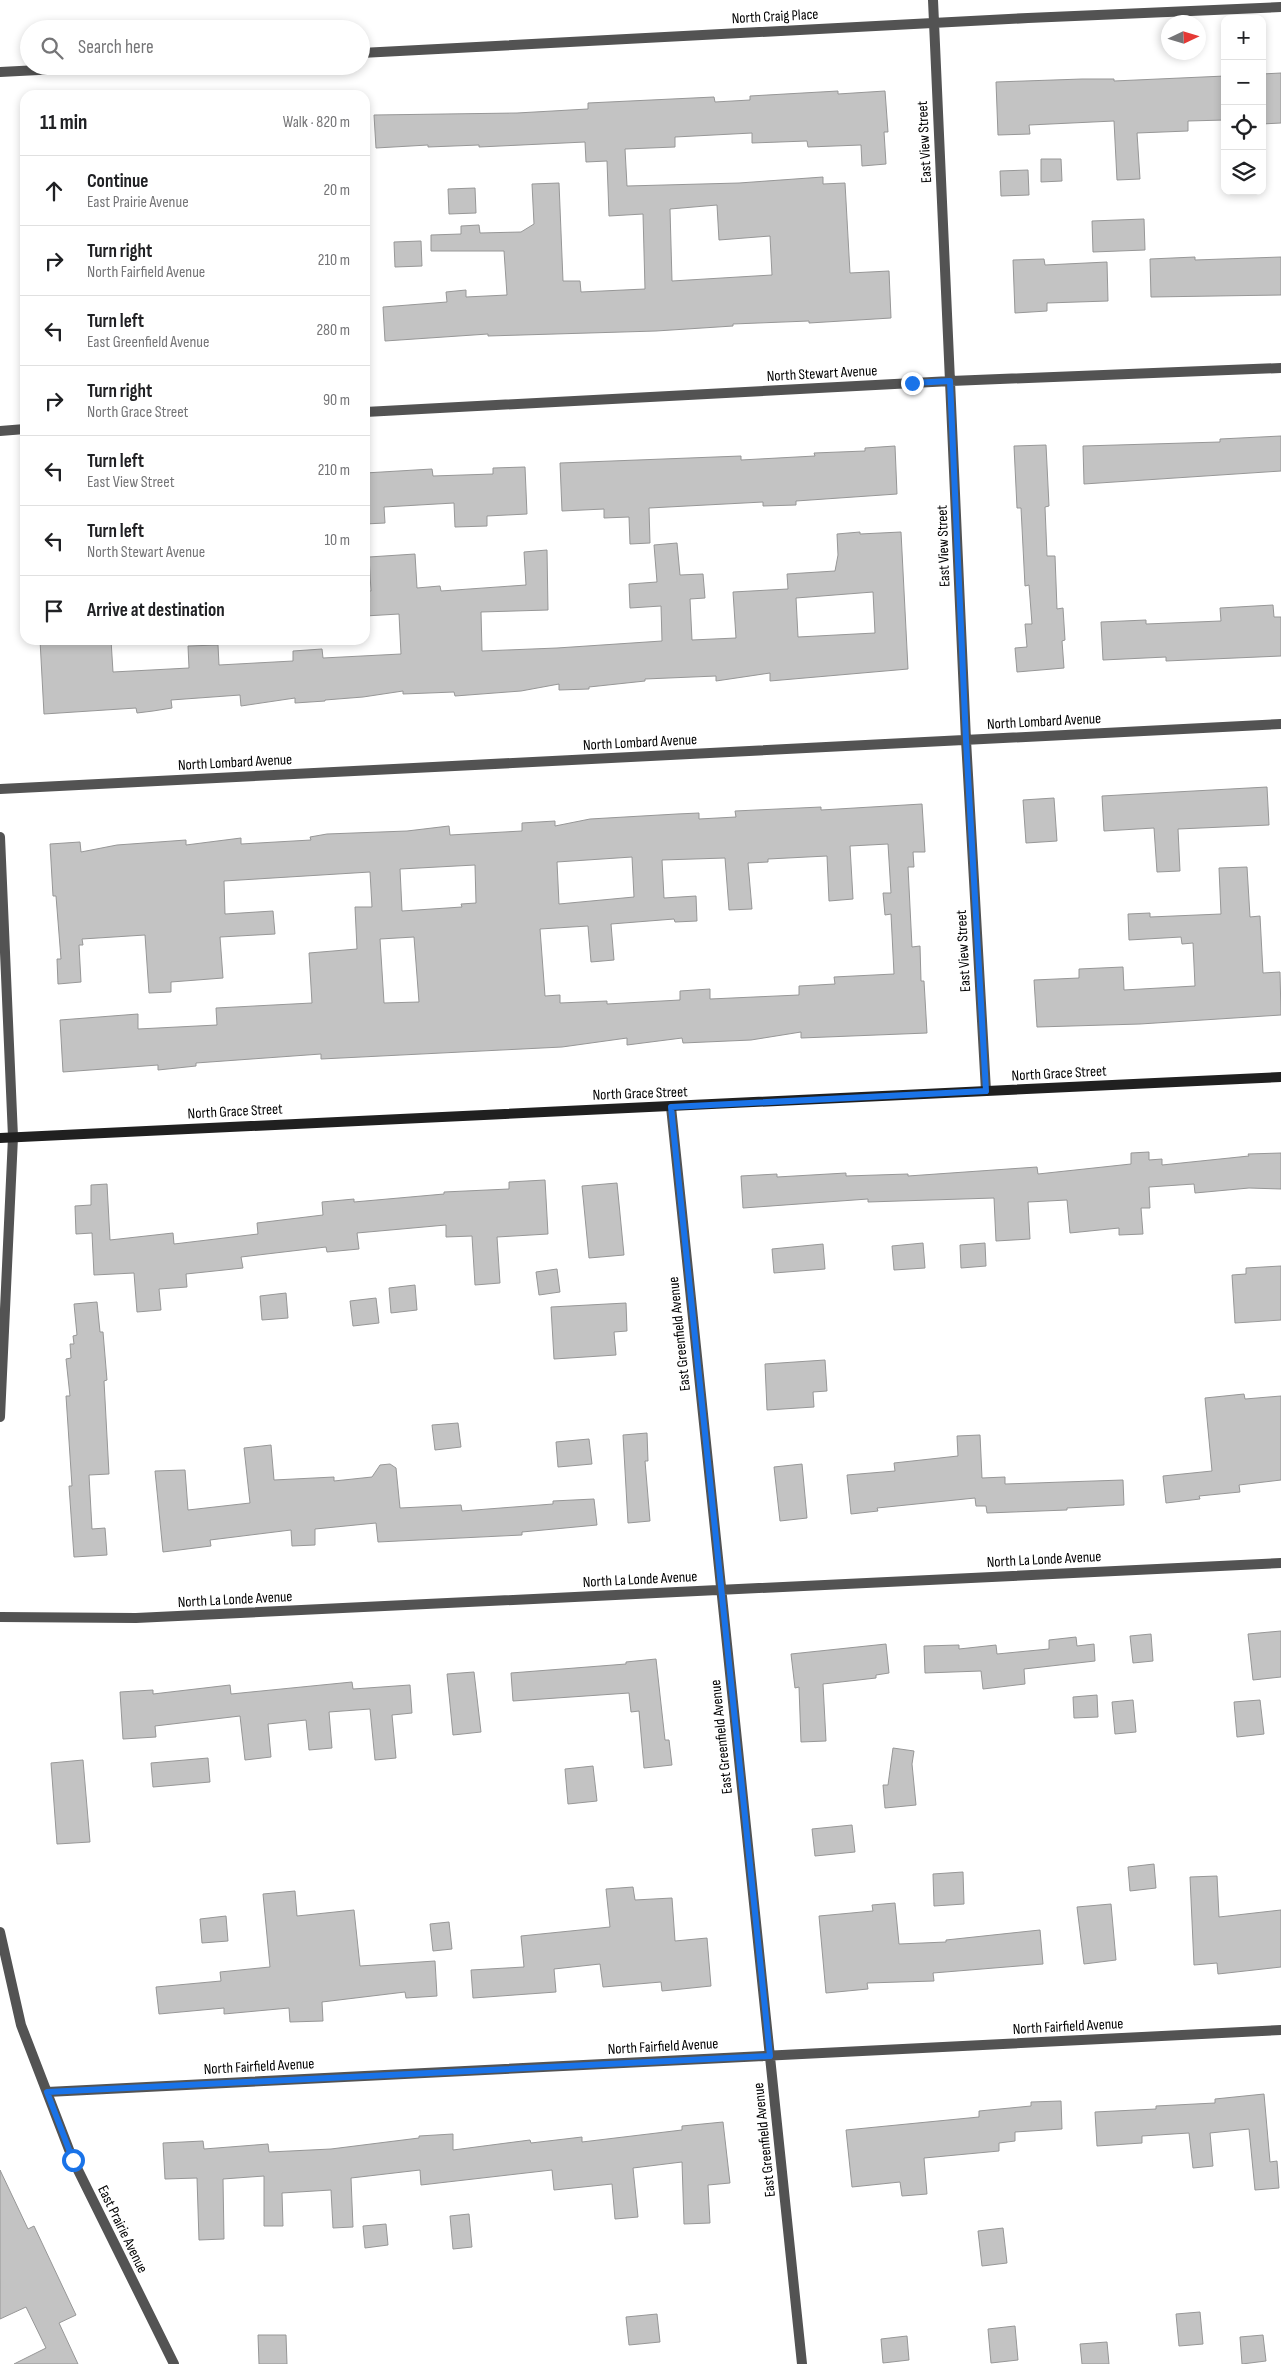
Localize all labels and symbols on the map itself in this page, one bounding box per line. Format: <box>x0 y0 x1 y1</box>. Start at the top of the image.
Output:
street label: North Craig Place <box>731 5 819 28</box>
north arrow <box>1161 15 1206 60</box>
street label: East View Street <box>913 100 936 183</box>
street label: North Stewart Avenue <box>766 361 878 386</box>
route end <box>901 372 924 395</box>
street label: East View Street <box>933 504 954 587</box>
street label: North Lombard Avenue <box>986 709 1102 734</box>
street label: North Lombard Avenue <box>582 730 698 755</box>
street label: North Lombard Avenue <box>177 750 293 775</box>
street label: East View Street <box>952 909 975 992</box>
street label: North Grace Street <box>1011 1062 1107 1085</box>
street label: North Grace Street <box>592 1082 688 1105</box>
street label: North Grace Street <box>187 1100 283 1123</box>
street label: East Greenfield Avenue <box>664 1276 695 1392</box>
street label: North La Londe Avenue <box>986 1547 1102 1572</box>
street label: North La Londe Avenue <box>582 1567 698 1592</box>
street label: North La Londe Avenue <box>177 1587 293 1612</box>
street label: East Greenfield Avenue <box>706 1679 737 1795</box>
street label: North Fairfield Avenue <box>1012 2014 1124 2039</box>
street label: North Fairfield Avenue <box>607 2034 719 2059</box>
street label: North Fairfield Avenue <box>203 2054 315 2079</box>
street label: East Greenfield Avenue <box>749 2082 780 2198</box>
route start <box>62 2149 85 2172</box>
street label: East Prairie Avenue <box>93 2182 152 2276</box>

